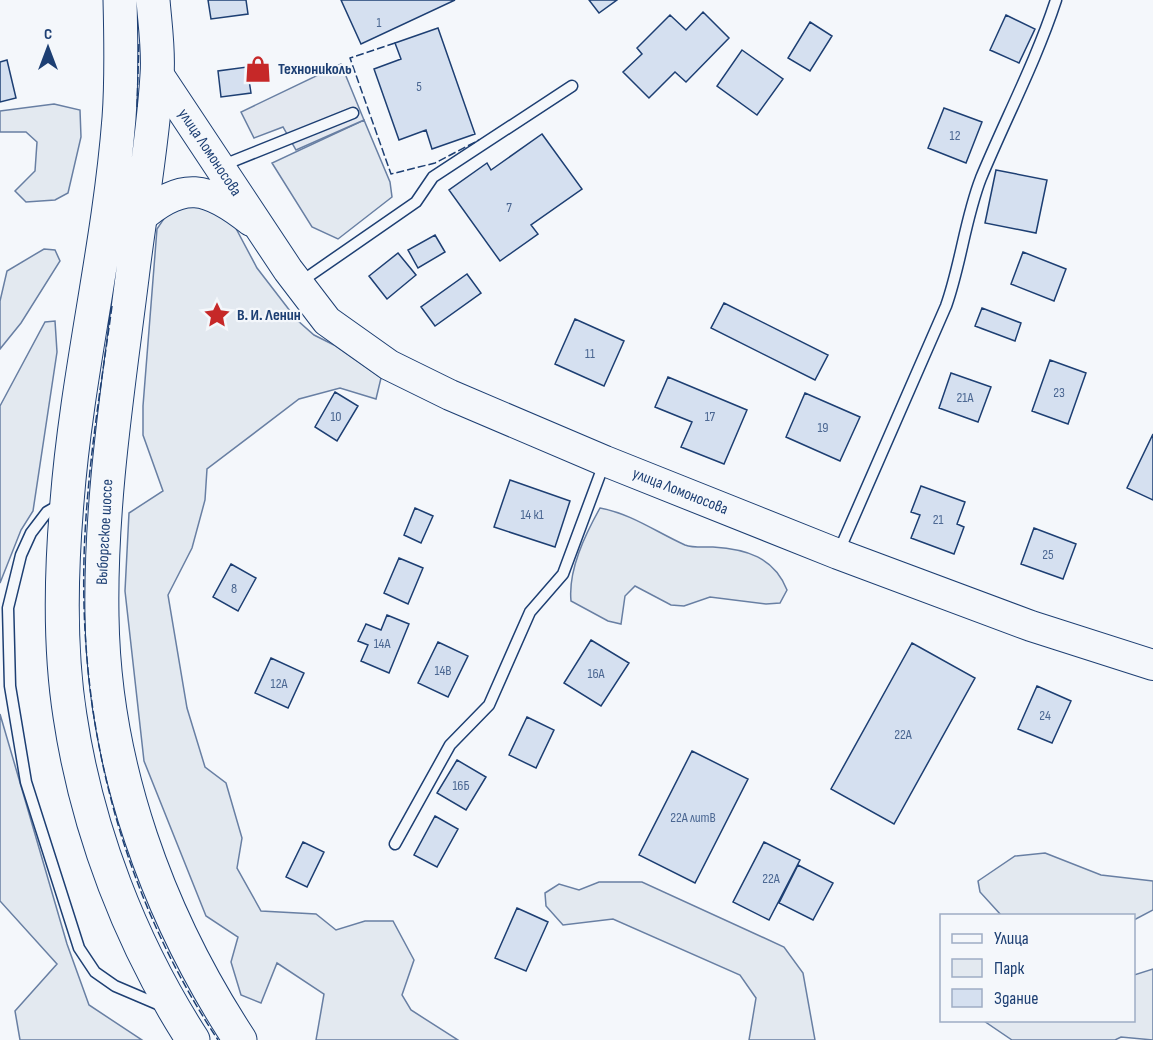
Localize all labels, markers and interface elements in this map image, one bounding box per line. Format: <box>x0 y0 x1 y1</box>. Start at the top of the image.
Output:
house number: 1 <box>377 14 382 31</box>
north arrow <box>18 18 78 78</box>
text: С <box>44 25 52 44</box>
shop icon: Технониколь <box>243 54 273 84</box>
place label: Технониколь <box>278 60 352 79</box>
house number: 5 <box>416 78 422 95</box>
street label: улица Ломоносова <box>174 105 246 200</box>
house number: 12 <box>950 127 961 144</box>
house number: 7 <box>506 199 512 216</box>
place icon: В. И. Ленин <box>202 300 232 330</box>
place label: В. И. Ленин <box>237 306 301 325</box>
house number: 11 <box>585 345 595 362</box>
house number: 23 <box>1053 384 1065 401</box>
house number: 21А <box>957 389 974 406</box>
house number: 10 <box>330 408 342 425</box>
house number: 17 <box>705 408 716 425</box>
house number: 19 <box>817 419 829 436</box>
street label: улица Ломоносова <box>630 464 731 519</box>
street label: Выборгское шоссе <box>93 479 117 585</box>
house number: 14 к1 <box>520 506 544 523</box>
house number: 21 <box>933 511 943 528</box>
house number: 25 <box>1042 546 1054 563</box>
house number: 8 <box>231 580 237 597</box>
house number: 14А <box>374 635 391 652</box>
house number: 14В <box>435 662 451 679</box>
house number: 16А <box>587 665 606 682</box>
house number: 12А <box>271 675 288 692</box>
house number: 24 <box>1039 707 1051 724</box>
house number: 22А <box>894 726 913 743</box>
house number: 16Б <box>452 777 470 794</box>
house number: 22А литВ <box>670 809 716 826</box>
house number: 22А <box>762 870 781 887</box>
legend <box>940 914 1135 1022</box>
text: Улица <box>994 928 1029 949</box>
text: Парк <box>994 958 1025 979</box>
text: Здание <box>994 988 1039 1009</box>

